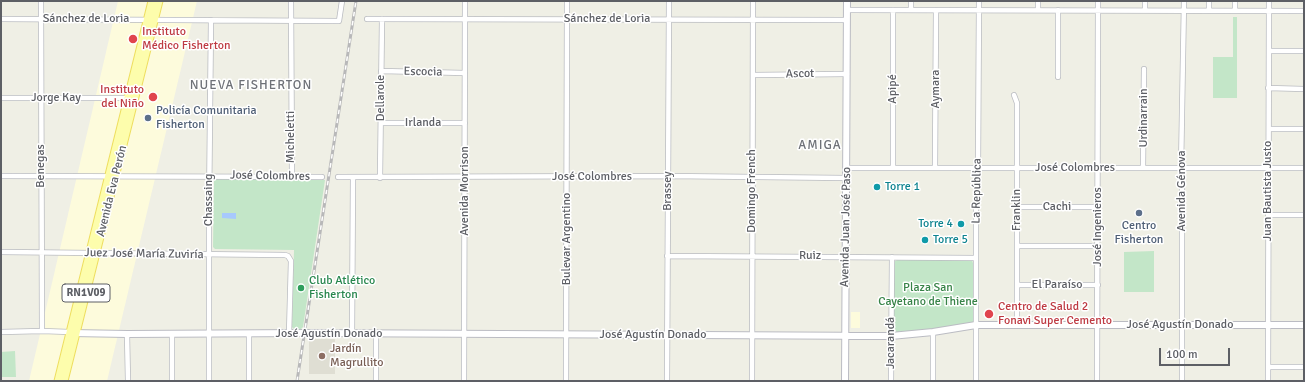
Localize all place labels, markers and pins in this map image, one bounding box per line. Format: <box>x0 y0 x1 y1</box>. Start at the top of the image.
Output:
place label: Instituto Médico Fisherton <box>142 25 231 53</box>
marker: Instituto Médico Fisherton <box>127 33 139 45</box>
place label: Instituto del Niño <box>100 83 144 111</box>
marker: Instituto del Niño <box>147 91 159 103</box>
place label: Policía Comunitaria Fisherton <box>156 104 257 132</box>
marker: Policía Comunitaria Fisherton <box>143 113 153 123</box>
place label: Torre 1 <box>885 180 920 194</box>
marker: Torre 1 <box>872 182 882 192</box>
marker: Centro Fisherton <box>1134 208 1144 218</box>
place label: Torre 4 <box>918 217 953 231</box>
marker: Torre 4 <box>956 219 966 229</box>
place label: Centro Fisherton <box>1115 219 1163 247</box>
place label: Torre 5 <box>933 233 968 247</box>
marker: Torre 5 <box>920 235 930 245</box>
place label: Club Atlético Fisherton <box>309 274 375 302</box>
marker: Club Atlético Fisherton <box>296 283 306 293</box>
place label: Centro de Salud 2 Fonavi Super Cemento <box>998 300 1112 328</box>
marker: Centro de Salud 2 Fonavi Super Cemento <box>983 308 995 320</box>
place label: Jardín Magrullito <box>330 342 383 370</box>
marker: Jardín Magrullito <box>317 351 327 361</box>

